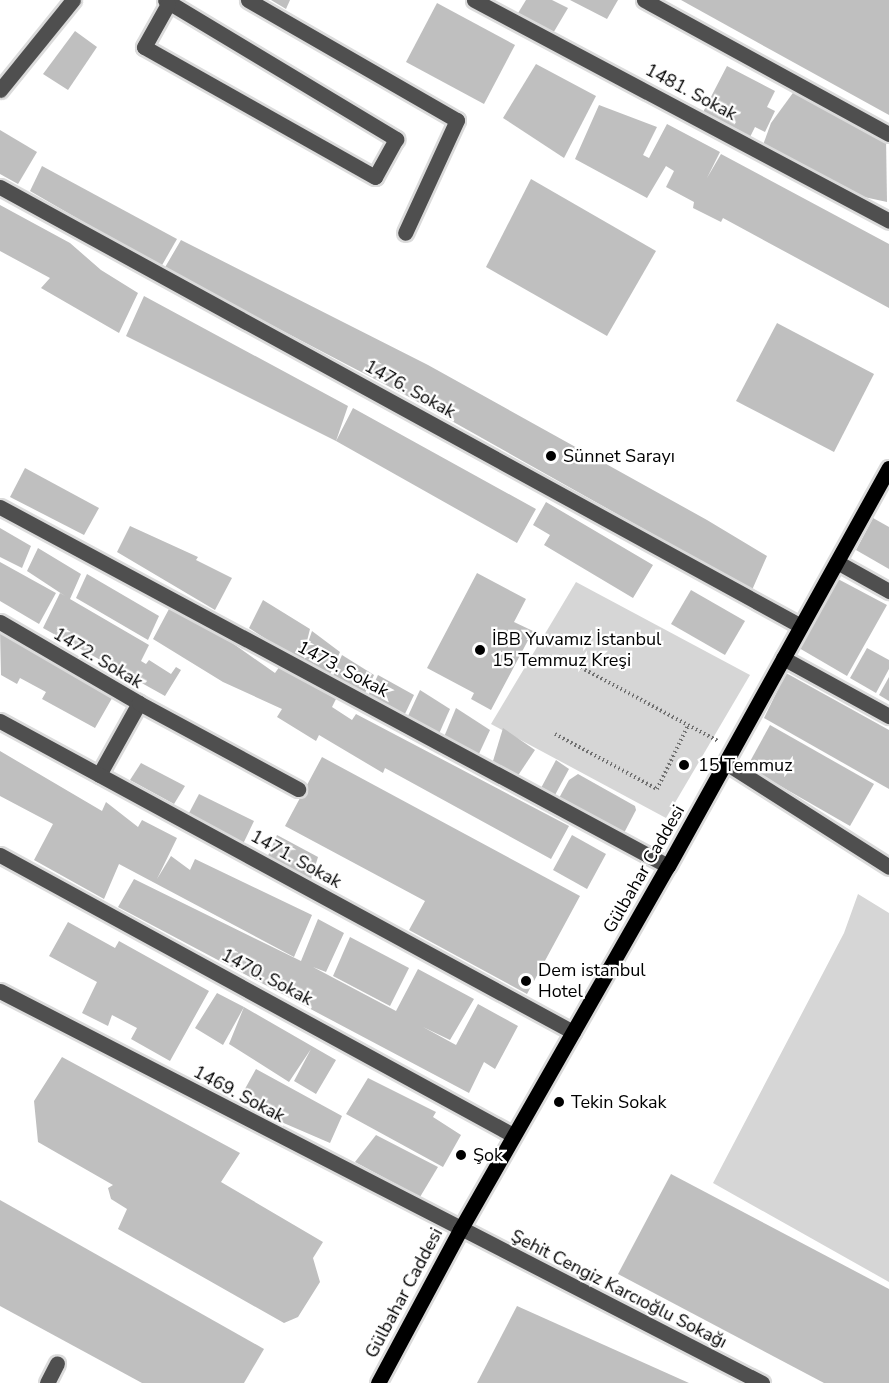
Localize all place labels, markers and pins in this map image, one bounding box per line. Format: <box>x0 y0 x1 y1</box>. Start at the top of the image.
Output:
place label: Sünnet Sarayı <box>563 445 675 467</box>
marker: Sünnet Sarayı <box>544 449 558 463</box>
place label: İBB Yuvamız İstanbul 15 Temmuz Kreşi <box>492 629 661 672</box>
marker: İBB Yuvamız İstanbul 15 Temmuz Kreşi <box>473 643 487 657</box>
place label: 15 Temmuz <box>698 754 793 776</box>
marker: 15 Temmuz <box>675 756 693 774</box>
place label: Dem istanbul Hotel <box>538 960 646 1002</box>
marker: Dem istanbul Hotel <box>519 974 533 988</box>
place label: Tekin Sokak <box>571 1091 667 1113</box>
marker: Tekin Sokak <box>552 1095 566 1109</box>
place label: Şok <box>473 1144 503 1166</box>
marker: Şok <box>454 1148 468 1162</box>

